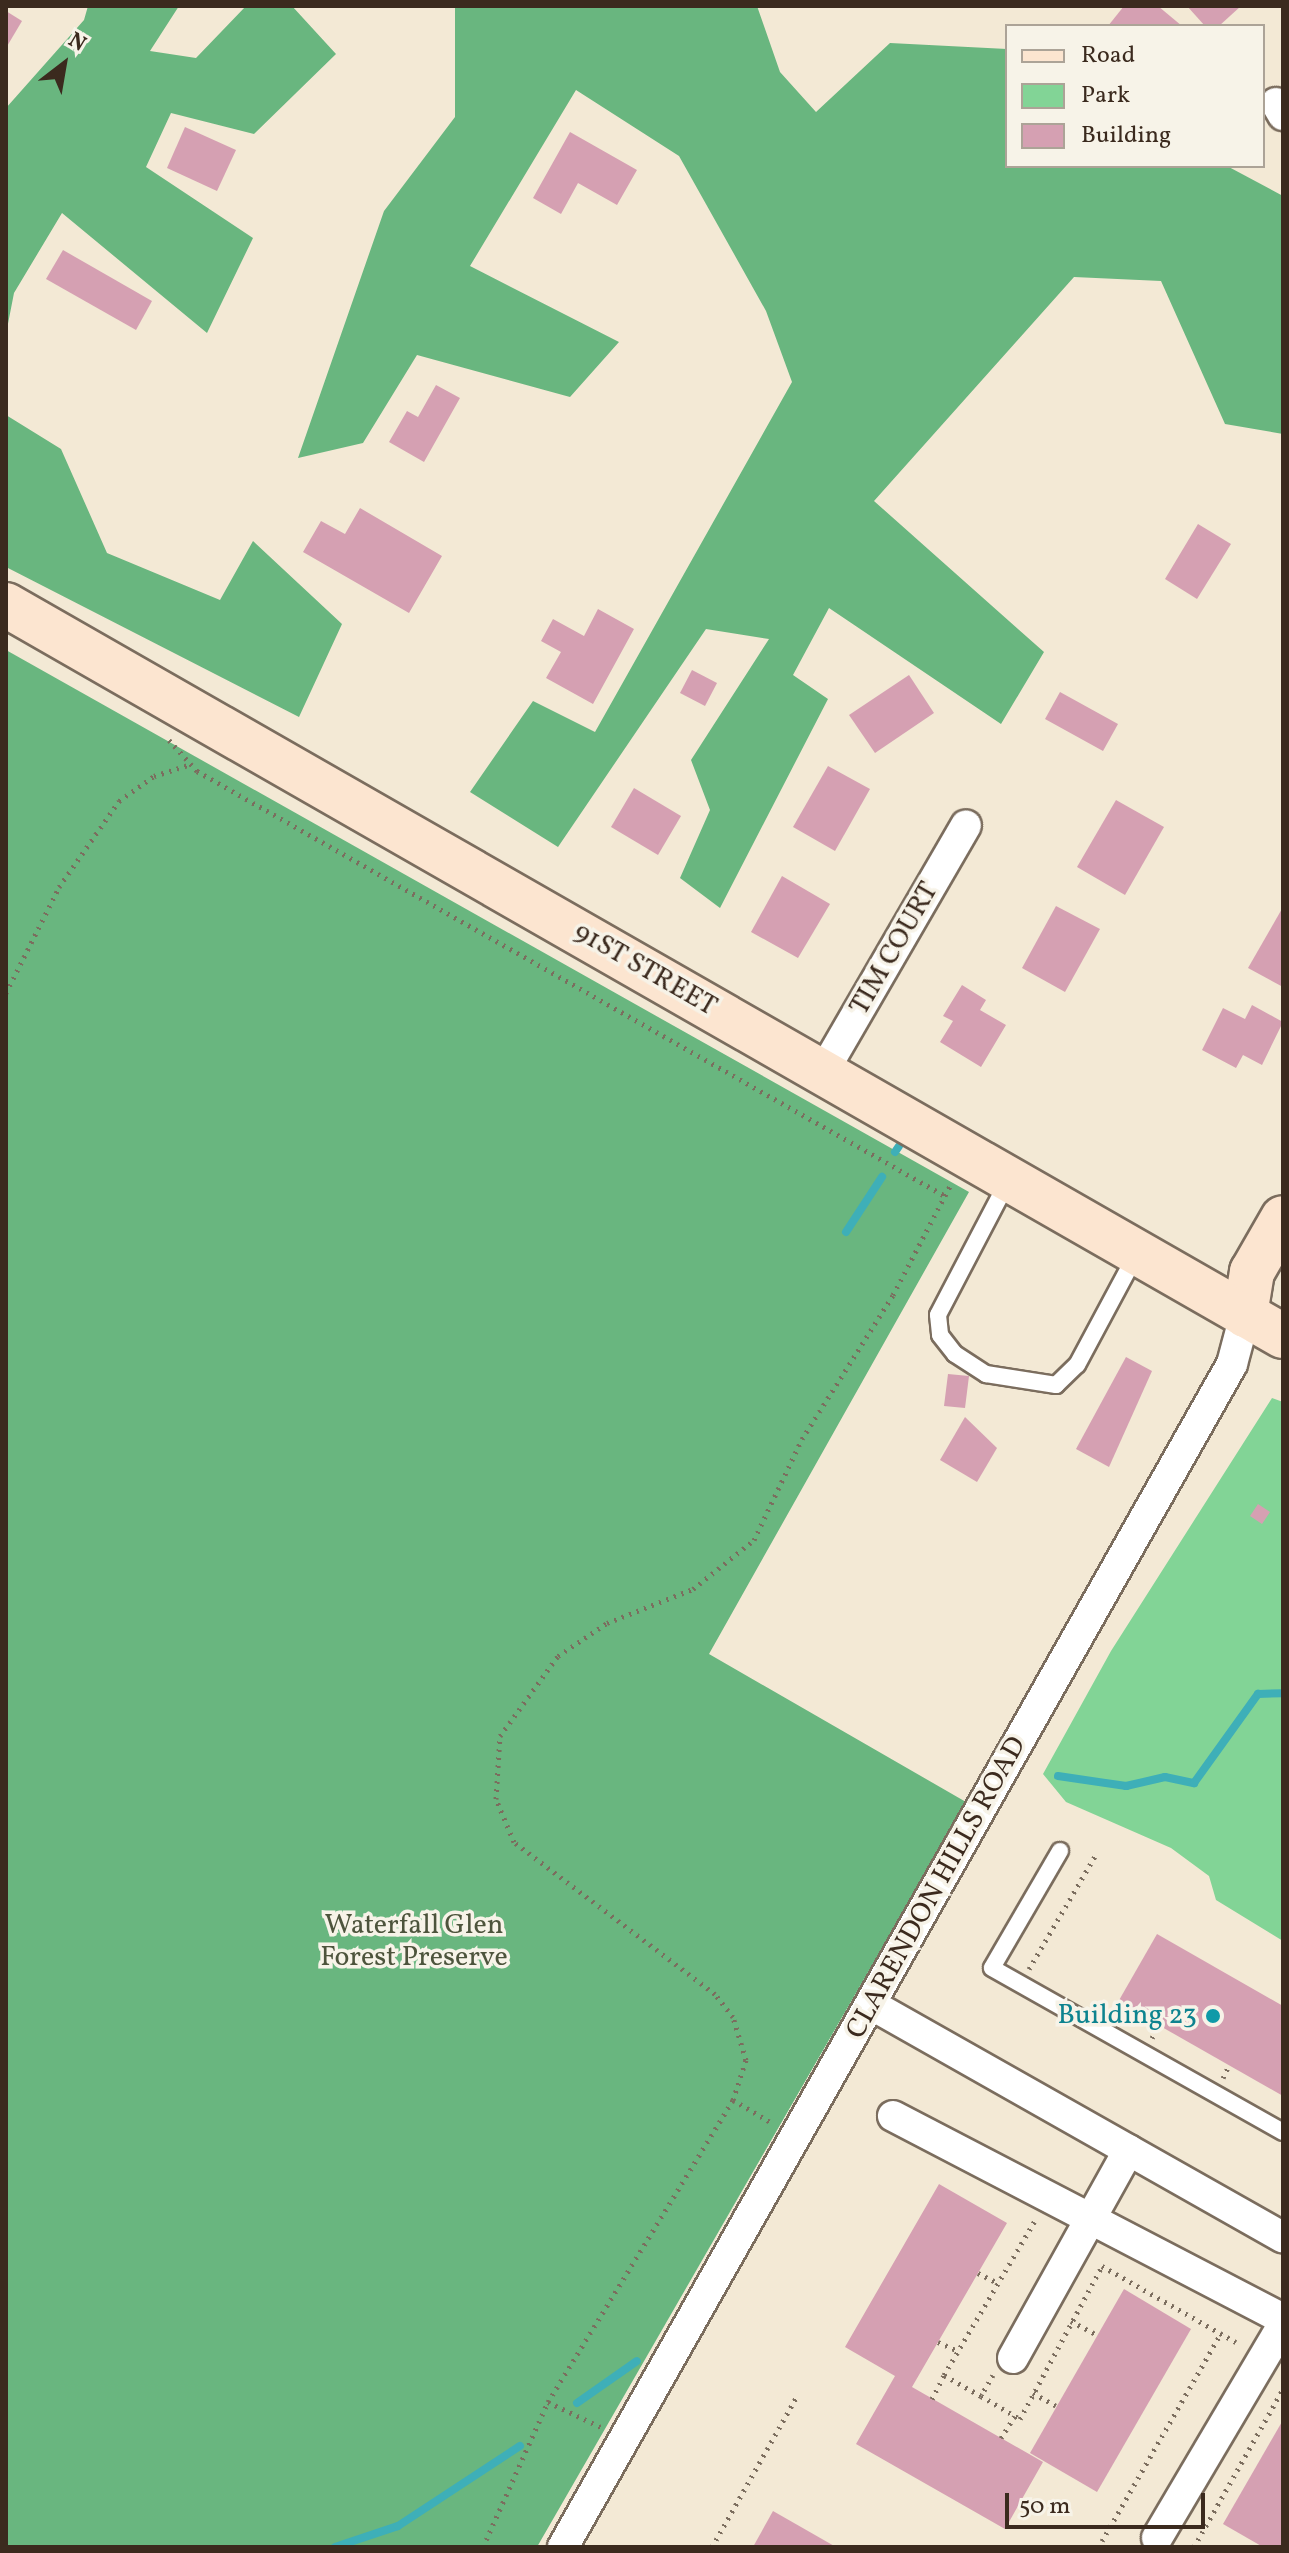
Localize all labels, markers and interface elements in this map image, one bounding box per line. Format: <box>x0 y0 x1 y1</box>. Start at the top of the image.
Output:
north arrow <box>24 24 104 104</box>
legend <box>1005 24 1265 168</box>
text: N <box>62 26 91 60</box>
text: Road <box>1081 39 1135 73</box>
text: Park <box>1081 79 1130 113</box>
text: Building <box>1081 119 1171 153</box>
street label: TIM COURT <box>843 877 947 1021</box>
street label: 91ST STREET <box>567 915 723 1025</box>
street label: CLARENDON HILLS ROAD <box>840 1731 1034 2045</box>
park label: Waterfall Glen Forest Preserve <box>320 1909 508 1975</box>
place label: Building 23 <box>1058 1999 1197 2033</box>
marker: Building 23 <box>1204 2007 1222 2025</box>
scale bar <box>1009 2477 1209 2527</box>
text: 50 m <box>1019 2490 1071 2524</box>

